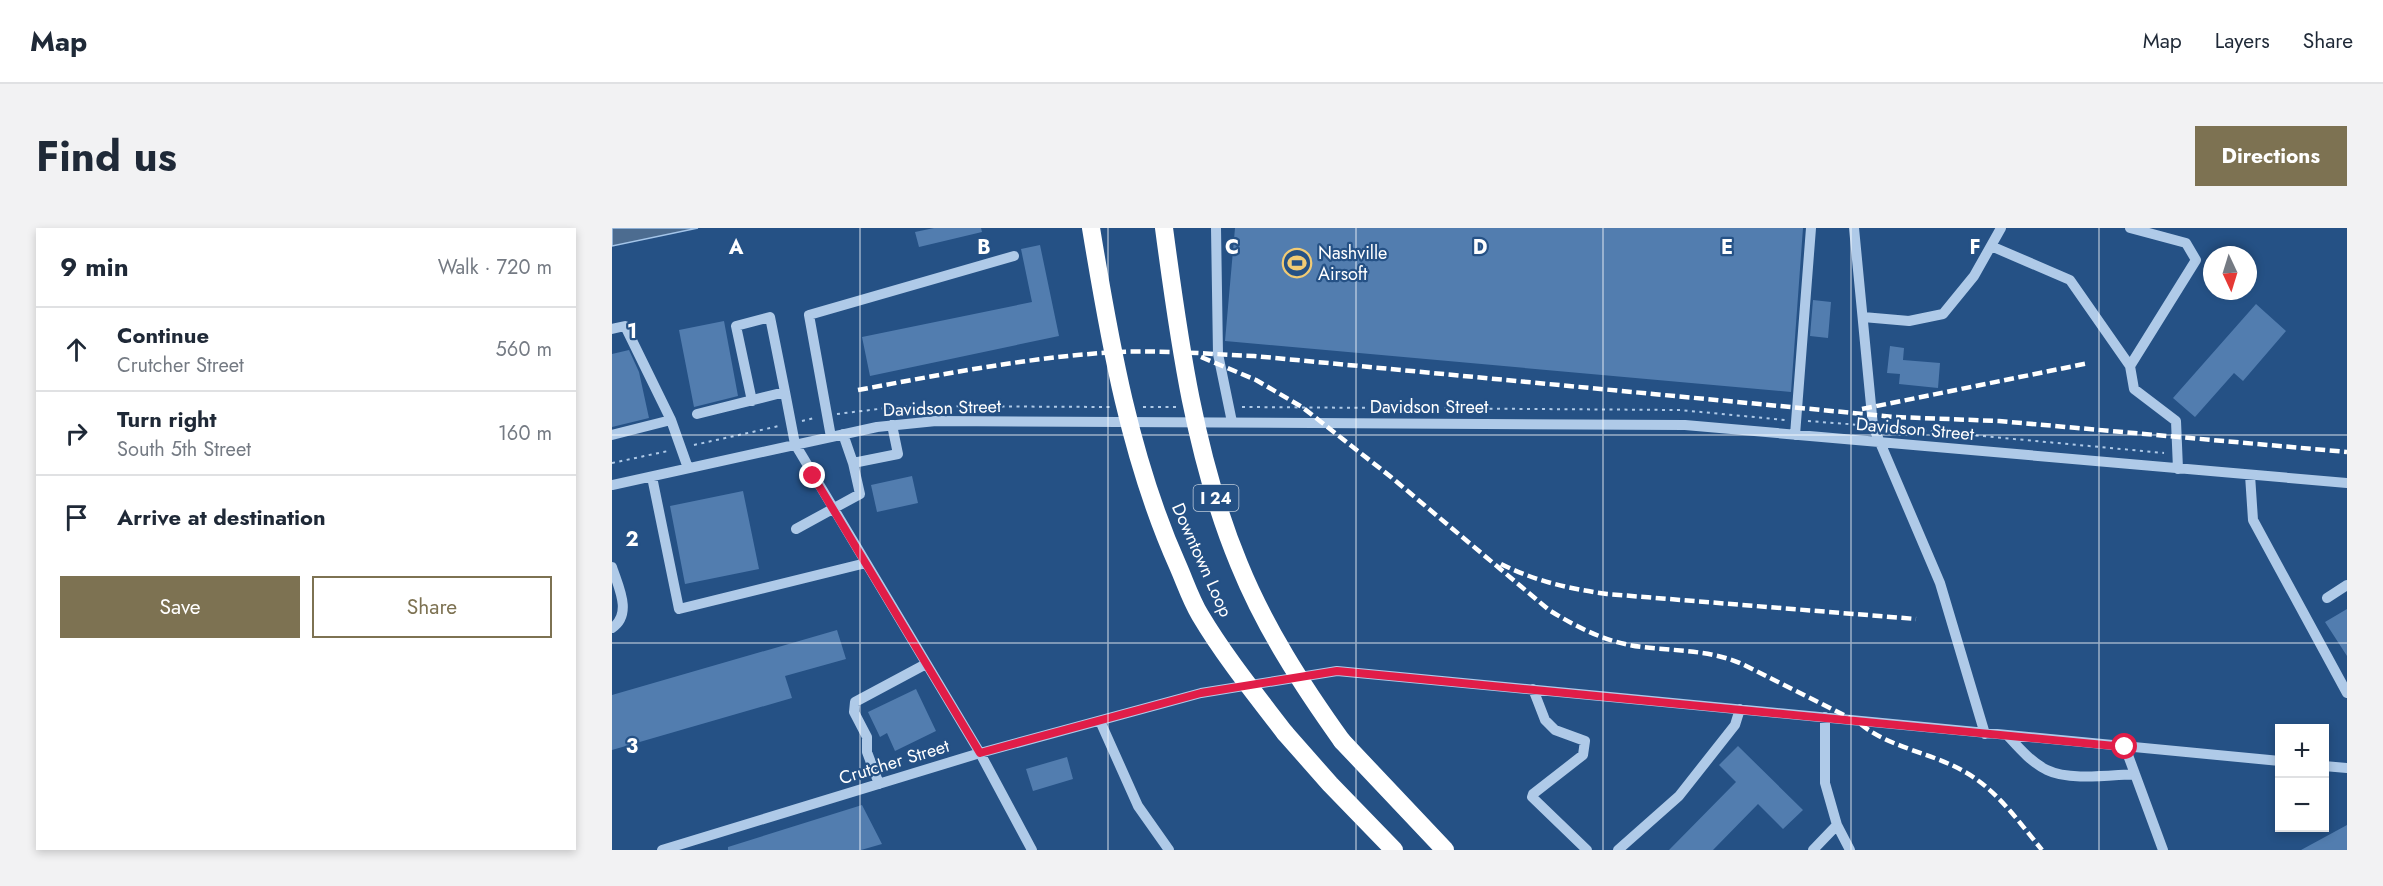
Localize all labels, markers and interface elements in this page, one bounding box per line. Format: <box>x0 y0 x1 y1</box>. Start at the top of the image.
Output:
text: Map <box>30 21 87 62</box>
text: Map <box>2143 26 2182 56</box>
text: Layers <box>2215 26 2270 56</box>
text: Share <box>2303 26 2353 56</box>
text: Find us <box>36 126 177 187</box>
button: Directions <box>2195 126 2347 186</box>
text: A <box>728 233 744 262</box>
text: B <box>977 233 991 262</box>
text: C <box>1225 233 1239 262</box>
text: D <box>1473 233 1487 262</box>
text: E <box>1721 233 1733 262</box>
text: F <box>1969 233 1981 262</box>
place label: Nashville Airsoft <box>1318 240 1387 287</box>
north arrow <box>2203 246 2257 300</box>
sports icon: Nashville Airsoft <box>1281 247 1313 279</box>
text: 9 min <box>60 248 129 286</box>
text: Walk · 720 m <box>438 253 552 282</box>
text: 1 <box>627 317 637 346</box>
text: Continue <box>117 319 209 351</box>
icon: ahead <box>60 333 93 366</box>
text: 560 m <box>496 335 552 364</box>
text: Crutcher Street <box>117 351 244 380</box>
street label: Davidson Street <box>882 393 1002 423</box>
street label: Davidson Street <box>1370 394 1489 420</box>
text: Turn right <box>117 403 217 435</box>
street label: Davidson Street <box>1855 411 1976 447</box>
icon: right <box>60 417 93 450</box>
text: 160 m <box>498 419 552 448</box>
text: South 5th Street <box>117 435 251 464</box>
route end <box>799 462 825 488</box>
road number: I 24 <box>1194 485 1238 511</box>
street label: Downtown Loop <box>1165 499 1239 621</box>
icon: arrive <box>60 501 93 534</box>
text: Arrive at destination <box>117 501 326 533</box>
text: 2 <box>625 525 639 554</box>
button: Save <box>60 576 300 638</box>
button: Share <box>312 576 552 638</box>
map controls <box>2275 724 2329 832</box>
button: + <box>2275 724 2329 778</box>
text: 3 <box>626 732 638 761</box>
street label: Crutcher Street <box>836 733 953 791</box>
route start <box>2111 733 2137 759</box>
button: − <box>2275 778 2329 832</box>

